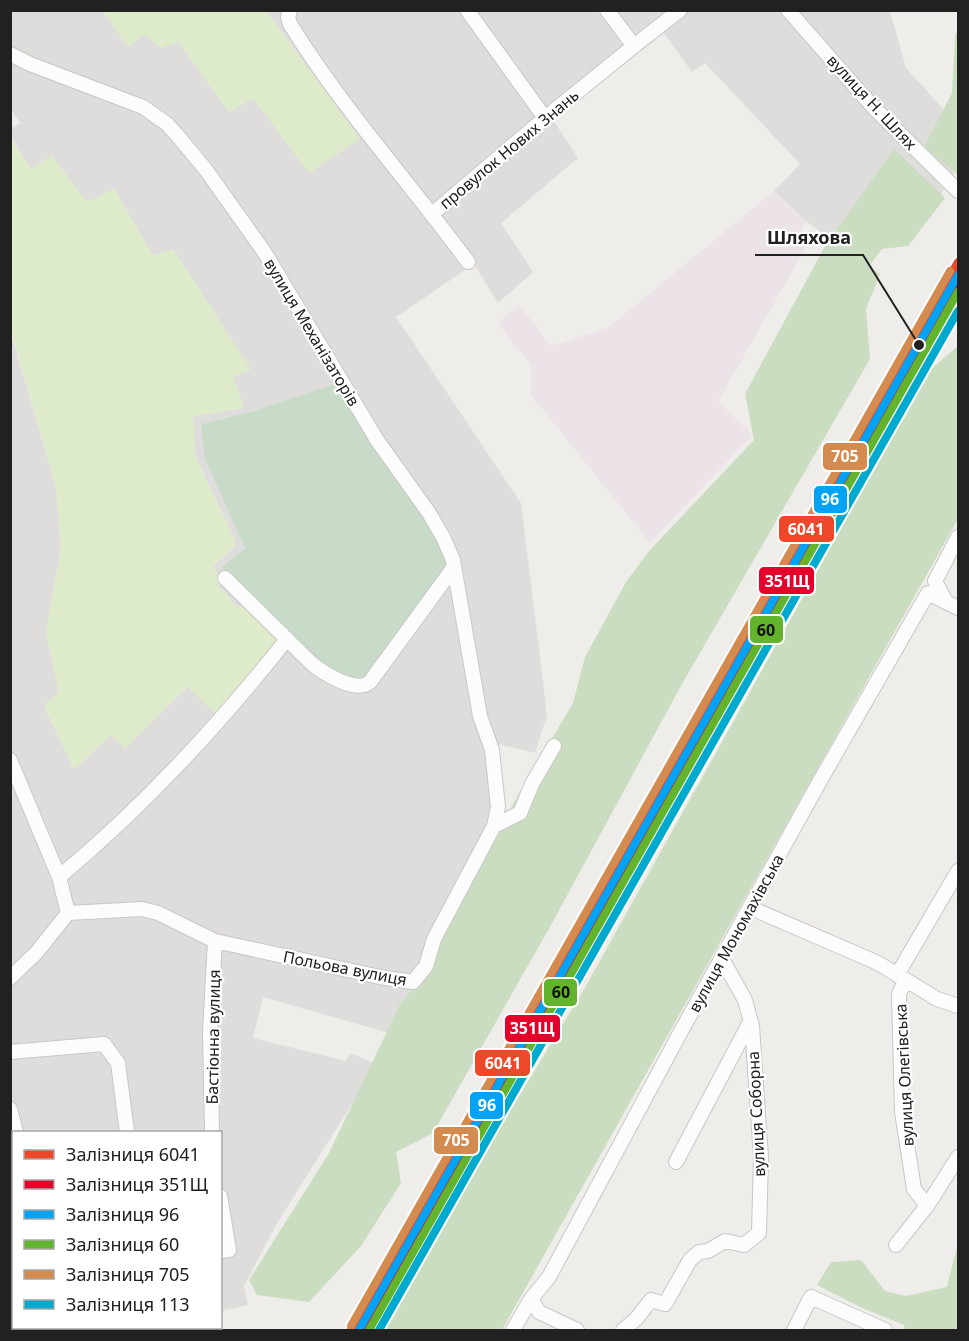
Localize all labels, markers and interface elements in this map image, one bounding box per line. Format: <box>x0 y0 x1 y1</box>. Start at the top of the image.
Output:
street label: вулиця Н. Шлях <box>822 50 922 155</box>
street label: провулок Нових Знань <box>435 84 583 214</box>
callout: Шляхова <box>755 219 863 255</box>
text: Шляхова <box>767 225 851 249</box>
street label: вулиця Механізаторів <box>259 254 365 410</box>
line badge: 705 <box>822 442 868 471</box>
text: 705 <box>831 445 859 467</box>
line badge: 96 <box>813 485 848 514</box>
text: 96 <box>821 488 839 510</box>
line badge: 6041 <box>778 515 835 543</box>
text: 6041 <box>788 518 824 540</box>
line badge: 351Щ <box>758 566 815 595</box>
text: 351Щ <box>765 570 810 592</box>
line badge: 60 <box>749 615 784 644</box>
text: 60 <box>757 619 775 641</box>
street label: вулиця Мономахівська <box>683 850 789 1016</box>
street label: Польова вулиця <box>281 945 409 991</box>
street label: Бастіонна вулиця <box>201 969 225 1105</box>
line badge: 60 <box>543 978 578 1007</box>
text: 60 <box>552 981 570 1003</box>
street label: вулиця Олегівська <box>889 1003 919 1147</box>
line badge: 351Щ <box>504 1014 561 1043</box>
text: 351Щ <box>510 1017 555 1039</box>
line badge: 6041 <box>474 1049 531 1077</box>
street label: вулиця Соборна <box>742 1051 770 1177</box>
text: 6041 <box>485 1052 521 1074</box>
line badge: 96 <box>469 1091 504 1120</box>
text: 96 <box>478 1094 496 1116</box>
line badge: 705 <box>433 1126 479 1155</box>
text: 705 <box>442 1129 470 1151</box>
legend <box>12 1131 222 1329</box>
text: Залізниця 6041 <box>66 1142 200 1166</box>
text: Залізниця 351Щ <box>66 1172 209 1196</box>
text: Залізниця 96 <box>66 1202 179 1226</box>
text: Залізниця 60 <box>66 1232 179 1256</box>
text: Залізниця 705 <box>66 1262 190 1286</box>
text: Залізниця 113 <box>66 1292 190 1316</box>

